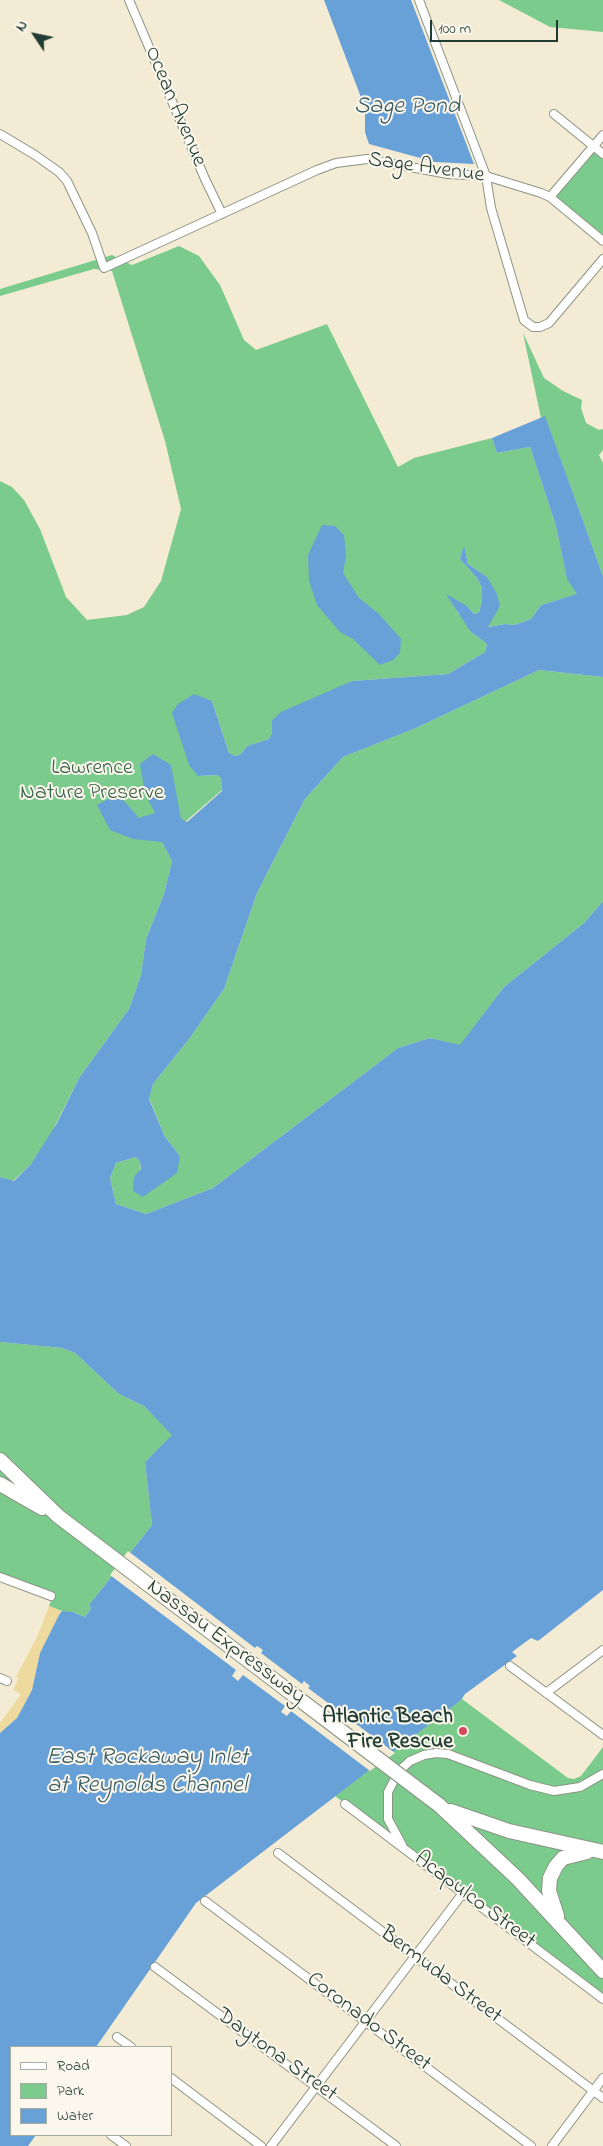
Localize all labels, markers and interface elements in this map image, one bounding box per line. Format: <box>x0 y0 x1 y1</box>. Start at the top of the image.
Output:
north arrow <box>10 10 60 60</box>
scale bar <box>433 10 560 42</box>
text: N <box>11 17 33 36</box>
text: 100 m <box>438 18 471 40</box>
street label: Ocean Avenue <box>137 43 211 171</box>
water label: Sage Pond <box>354 94 460 122</box>
street label: Sage Avenue <box>366 148 486 190</box>
park label: Lawrence Nature Preserve <box>20 756 164 808</box>
street label: Nassau Expressway <box>140 1575 310 1711</box>
place label: Atlantic Beach Fire Rescue <box>322 1705 453 1756</box>
marker: Atlantic Beach Fire Rescue <box>457 1725 469 1737</box>
water label: East Rockaway Inlet at Reynolds Channel <box>46 1745 248 1801</box>
street label: Acapulco Street <box>408 1847 540 1955</box>
street label: Bermuda Street <box>374 1921 506 2031</box>
street label: Coronado Street <box>300 1968 436 2078</box>
street label: Daytona Street <box>210 2003 342 2109</box>
legend <box>10 2046 172 2136</box>
text: Road <box>57 2055 90 2077</box>
text: Park <box>57 2080 84 2102</box>
text: Water <box>57 2105 93 2127</box>

